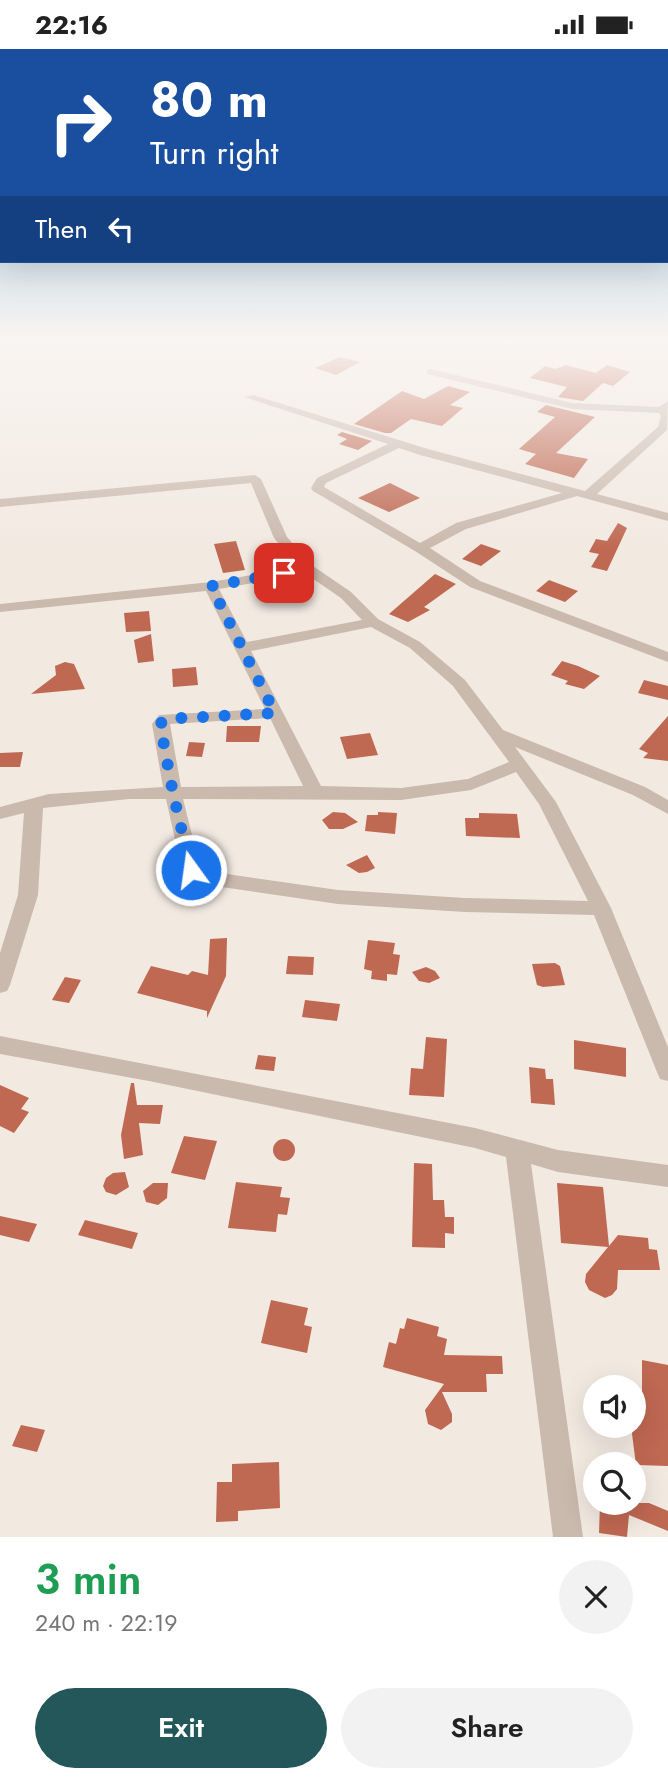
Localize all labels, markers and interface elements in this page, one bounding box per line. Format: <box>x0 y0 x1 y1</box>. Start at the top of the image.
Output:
text: 22:16 <box>35 6 108 44</box>
text: 80 m <box>150 65 268 135</box>
icon: right <box>35 77 126 168</box>
text: Turn right <box>150 130 279 176</box>
text: Then <box>35 210 88 248</box>
icon: left <box>102 210 140 248</box>
pin <box>254 543 314 603</box>
icon: arrive <box>265 554 303 592</box>
position arrow <box>154 833 228 907</box>
map controls <box>583 1375 646 1515</box>
button: sound <box>583 1375 646 1438</box>
button: search <box>583 1452 646 1515</box>
text: 3 min <box>35 1549 141 1610</box>
button: close <box>559 1560 633 1634</box>
text: 240 m · 22:19 <box>35 1606 178 1640</box>
button: Exit <box>35 1688 327 1768</box>
button: Share <box>341 1688 633 1768</box>

